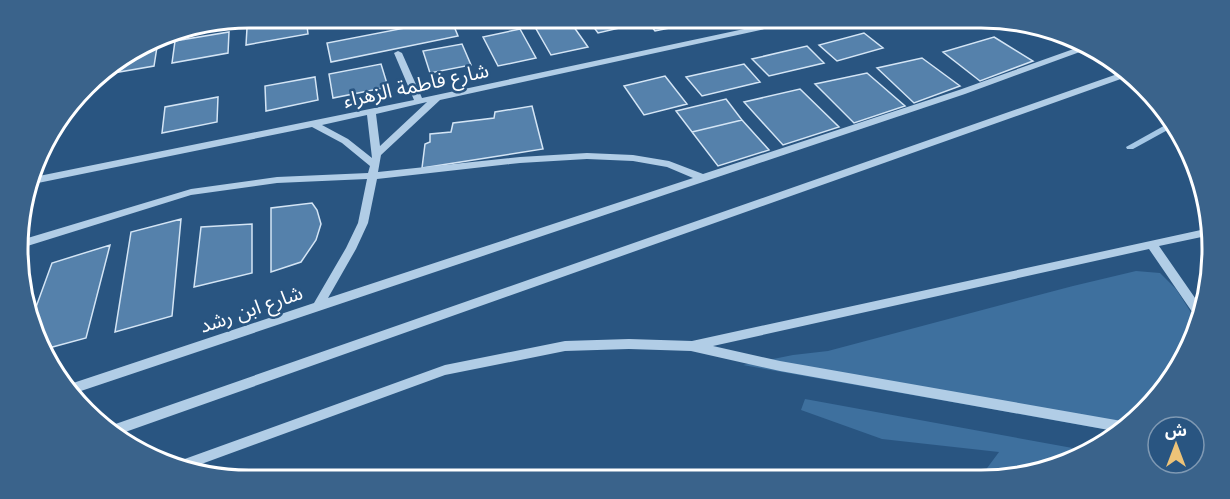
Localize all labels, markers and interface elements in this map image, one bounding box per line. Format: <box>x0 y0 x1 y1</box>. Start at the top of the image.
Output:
street label: شارع فاطمة الزهراء <box>341 57 492 115</box>
street label: شارع ابن رشد <box>196 279 307 341</box>
north arrow <box>1146 415 1206 475</box>
text: ش <box>1165 420 1187 440</box>

